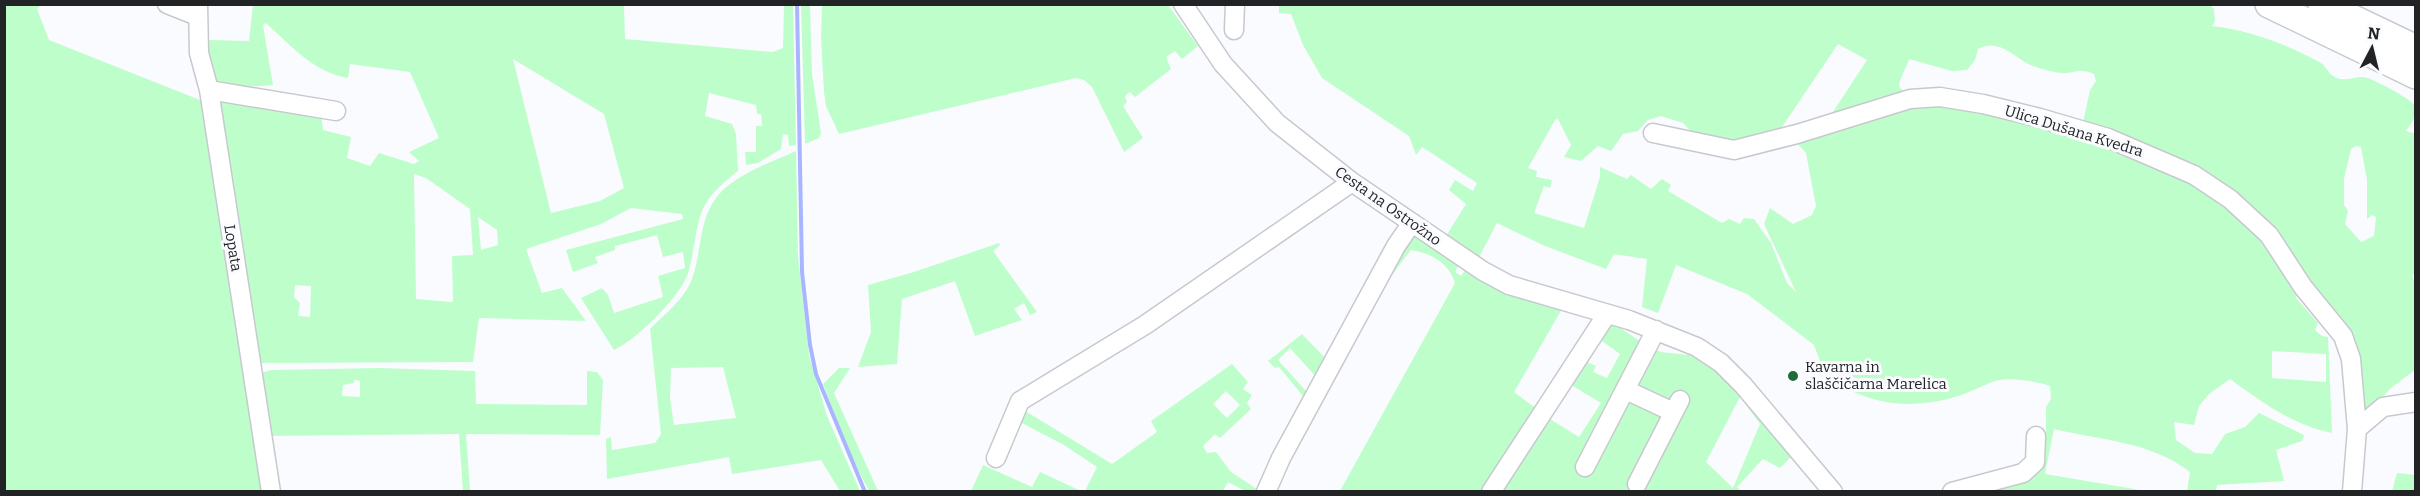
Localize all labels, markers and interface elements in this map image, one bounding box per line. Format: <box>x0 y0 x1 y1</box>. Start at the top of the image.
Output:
north arrow <box>2342 18 2402 78</box>
text: N <box>2366 23 2381 44</box>
street label: Ulica Dušana Kvedra <box>2002 101 2146 161</box>
street label: Cesta na Ostrožno <box>1331 163 1445 249</box>
street label: Lopata <box>220 223 246 273</box>
place label: Kavarna in slaščičarna Marelica <box>1805 358 1947 393</box>
marker: Kavarna in slaščičarna Marelica <box>1786 369 1800 383</box>

